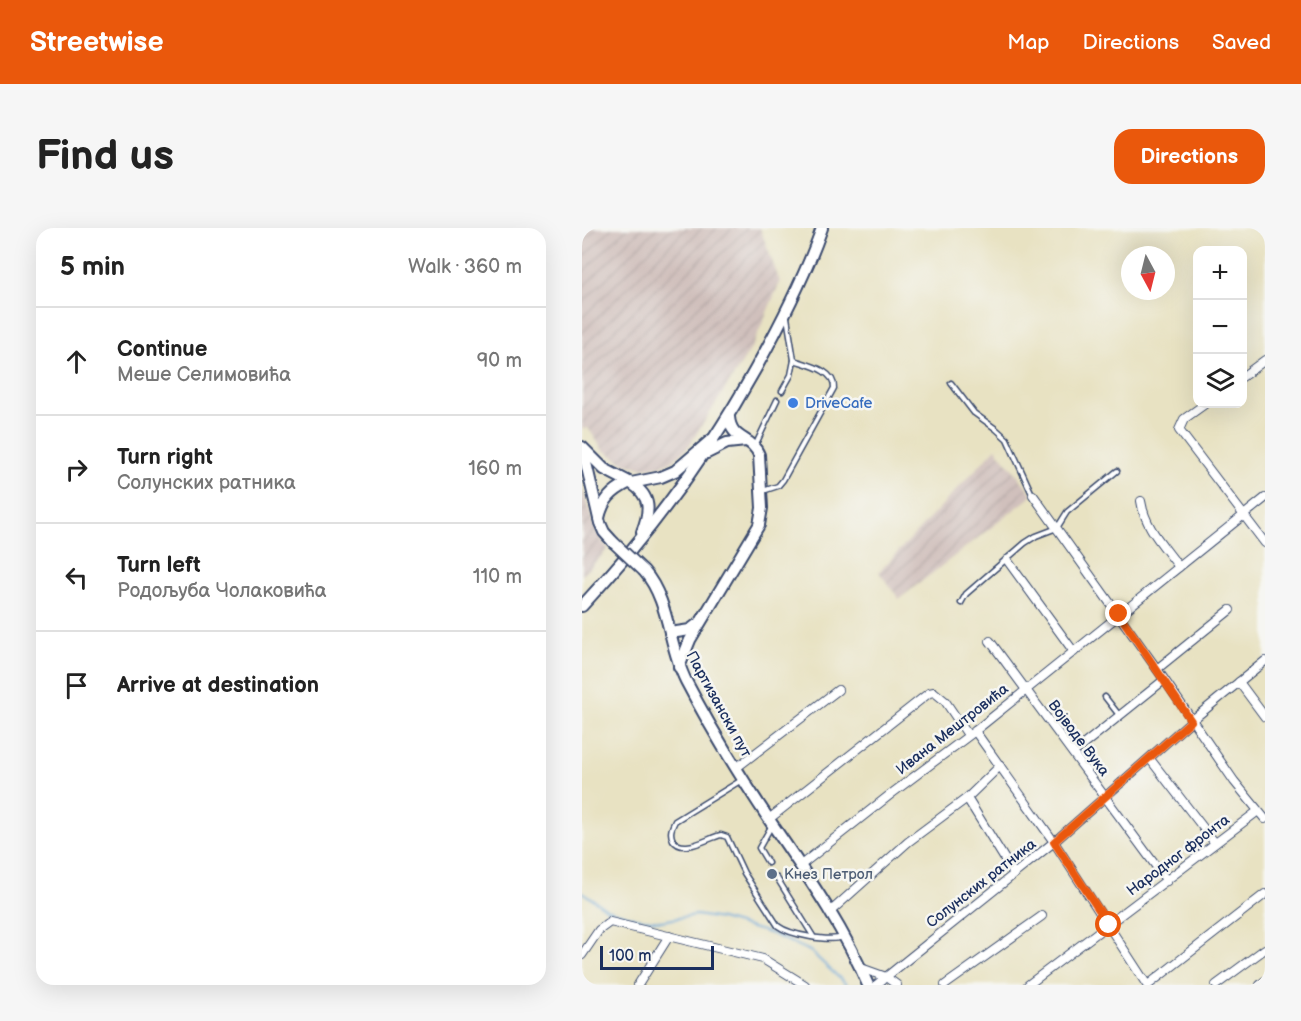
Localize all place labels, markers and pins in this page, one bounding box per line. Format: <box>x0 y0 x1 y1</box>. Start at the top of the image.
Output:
place label: DriveCafe <box>805 394 872 413</box>
marker: DriveCafe <box>786 396 800 410</box>
place label: Кнез Петрол <box>784 865 873 884</box>
marker: Кнез Петрол <box>765 867 779 881</box>

